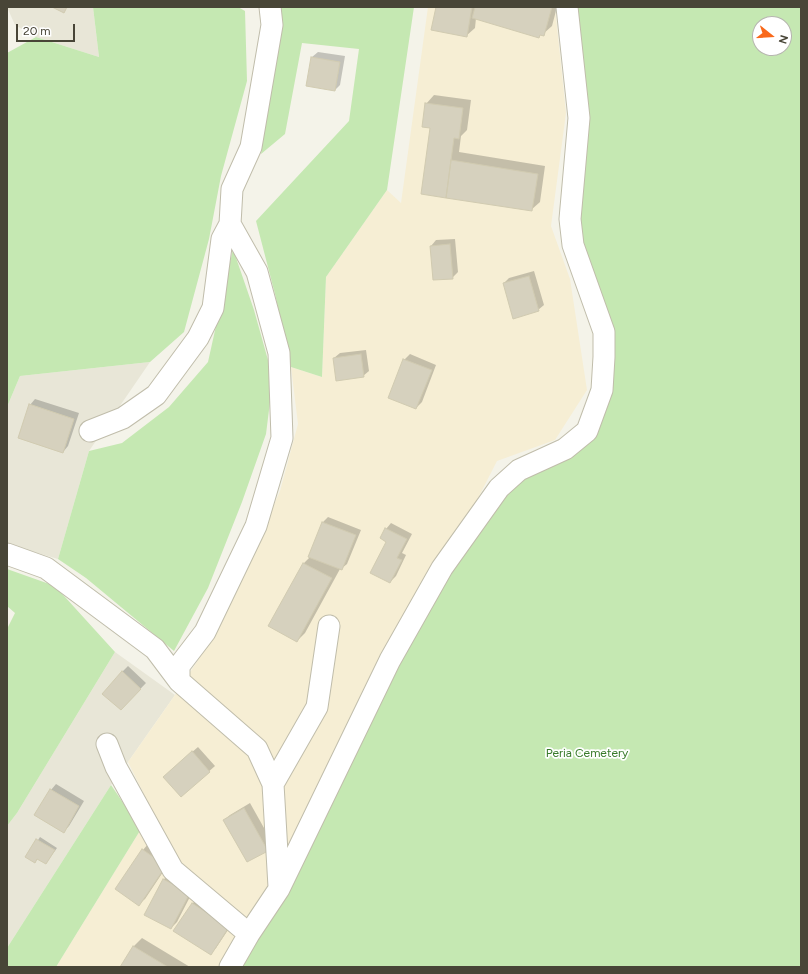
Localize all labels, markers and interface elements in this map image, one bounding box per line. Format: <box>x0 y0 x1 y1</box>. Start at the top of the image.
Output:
scale bar <box>18 16 77 42</box>
north arrow <box>752 16 792 56</box>
text: 20 m <box>23 24 51 38</box>
text: N <box>776 33 790 45</box>
park label: Peria Cemetery <box>546 746 628 760</box>

